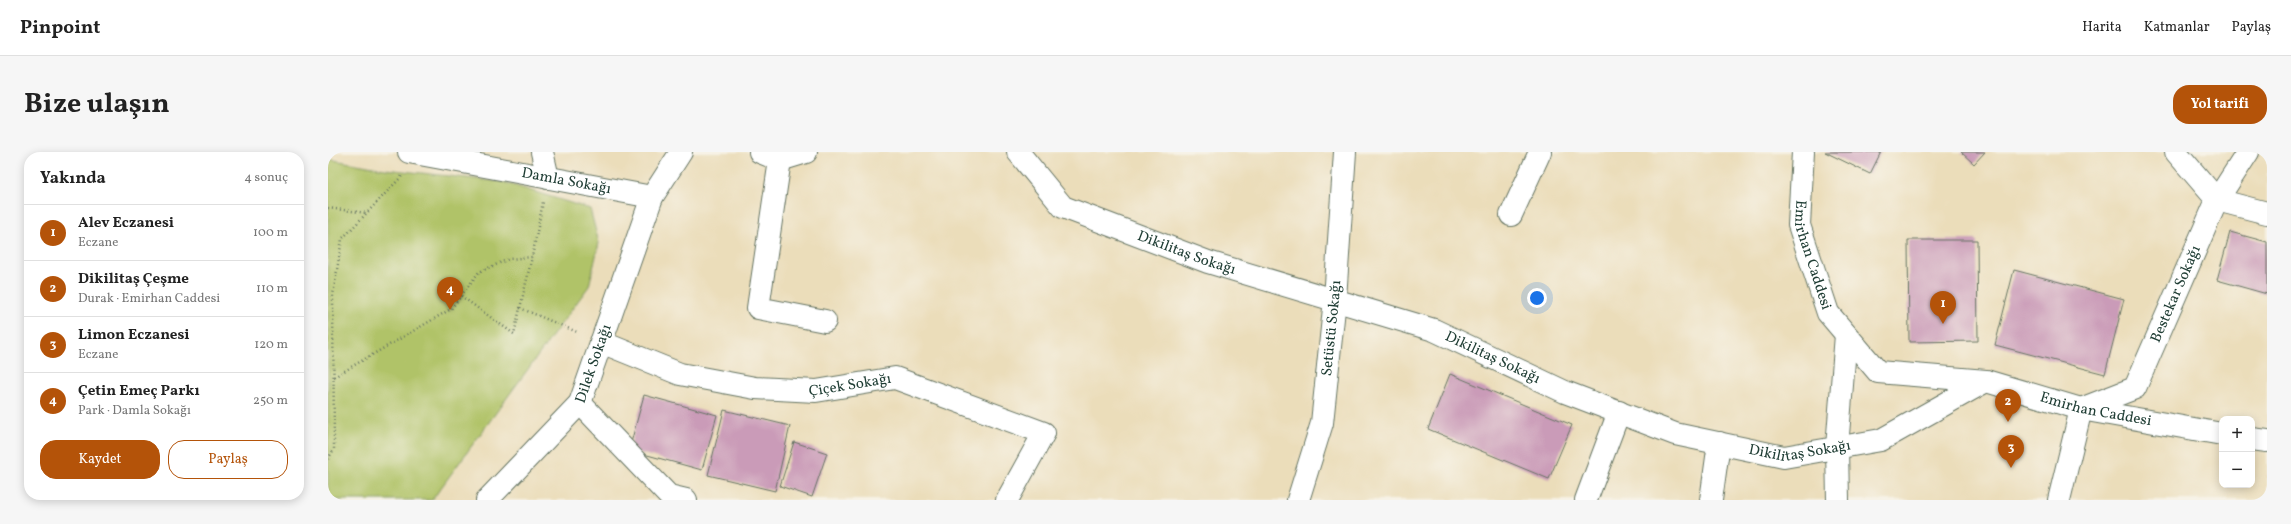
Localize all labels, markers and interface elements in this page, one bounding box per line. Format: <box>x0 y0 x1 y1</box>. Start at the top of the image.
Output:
text: Pinpoint <box>20 15 100 41</box>
text: Harita <box>2082 18 2122 37</box>
text: Katmanlar <box>2144 18 2210 37</box>
text: Paylaş <box>2232 18 2271 37</box>
text: Bize ulaşın <box>24 85 170 124</box>
button: Yol tarifi <box>2173 85 2267 124</box>
street label: Damla Sokağı <box>520 163 613 200</box>
text: Yakında <box>40 167 106 190</box>
text: 4 sonuç <box>244 169 288 187</box>
street label: Emirhan Caddesi <box>1788 199 1837 313</box>
text: Alev Eczanesi <box>78 213 174 234</box>
text: 1 <box>50 224 56 242</box>
text: 100 m <box>253 224 288 242</box>
street label: Dikilitaş Sokağı <box>1134 226 1238 280</box>
text: Eczane <box>78 234 119 252</box>
street label: Bestekar Sokağı <box>2146 242 2206 346</box>
text: Dikilitaş Çeşme <box>78 269 189 290</box>
pin: 4 <box>437 277 463 310</box>
text: 2 <box>50 280 56 298</box>
text: 110 m <box>256 280 288 298</box>
street label: Setüstü Sokağı <box>1316 280 1347 377</box>
your location <box>1527 288 1547 308</box>
text: Durak · Emirhan Caddesi <box>78 290 220 308</box>
pin: 1 <box>1930 291 1956 324</box>
street label: Dilek Sokağı <box>570 321 617 406</box>
text: Limon Eczanesi <box>78 325 190 346</box>
street label: Dikilitaş Sokağı <box>1441 326 1544 389</box>
text: 3 <box>50 336 56 354</box>
text: 120 m <box>254 336 288 354</box>
text: Eczane <box>78 346 119 364</box>
street label: Çiçek Sokağı <box>808 368 893 402</box>
text: Çetin Emeç Parkı <box>78 381 200 402</box>
street label: Emirhan Caddesi <box>2037 387 2153 432</box>
pin: 2 <box>1995 389 2021 422</box>
text: 4 <box>49 392 57 410</box>
text: 250 m <box>253 392 288 410</box>
text: Park · Damla Sokağı <box>78 402 191 420</box>
map controls <box>2219 416 2255 488</box>
button: + <box>2219 416 2255 452</box>
street label: Dikilitaş Sokağı <box>1747 435 1852 468</box>
pin: 3 <box>1998 435 2024 468</box>
button: Kaydet <box>40 440 160 479</box>
button: Paylaş <box>168 440 288 479</box>
button: − <box>2219 452 2255 488</box>

